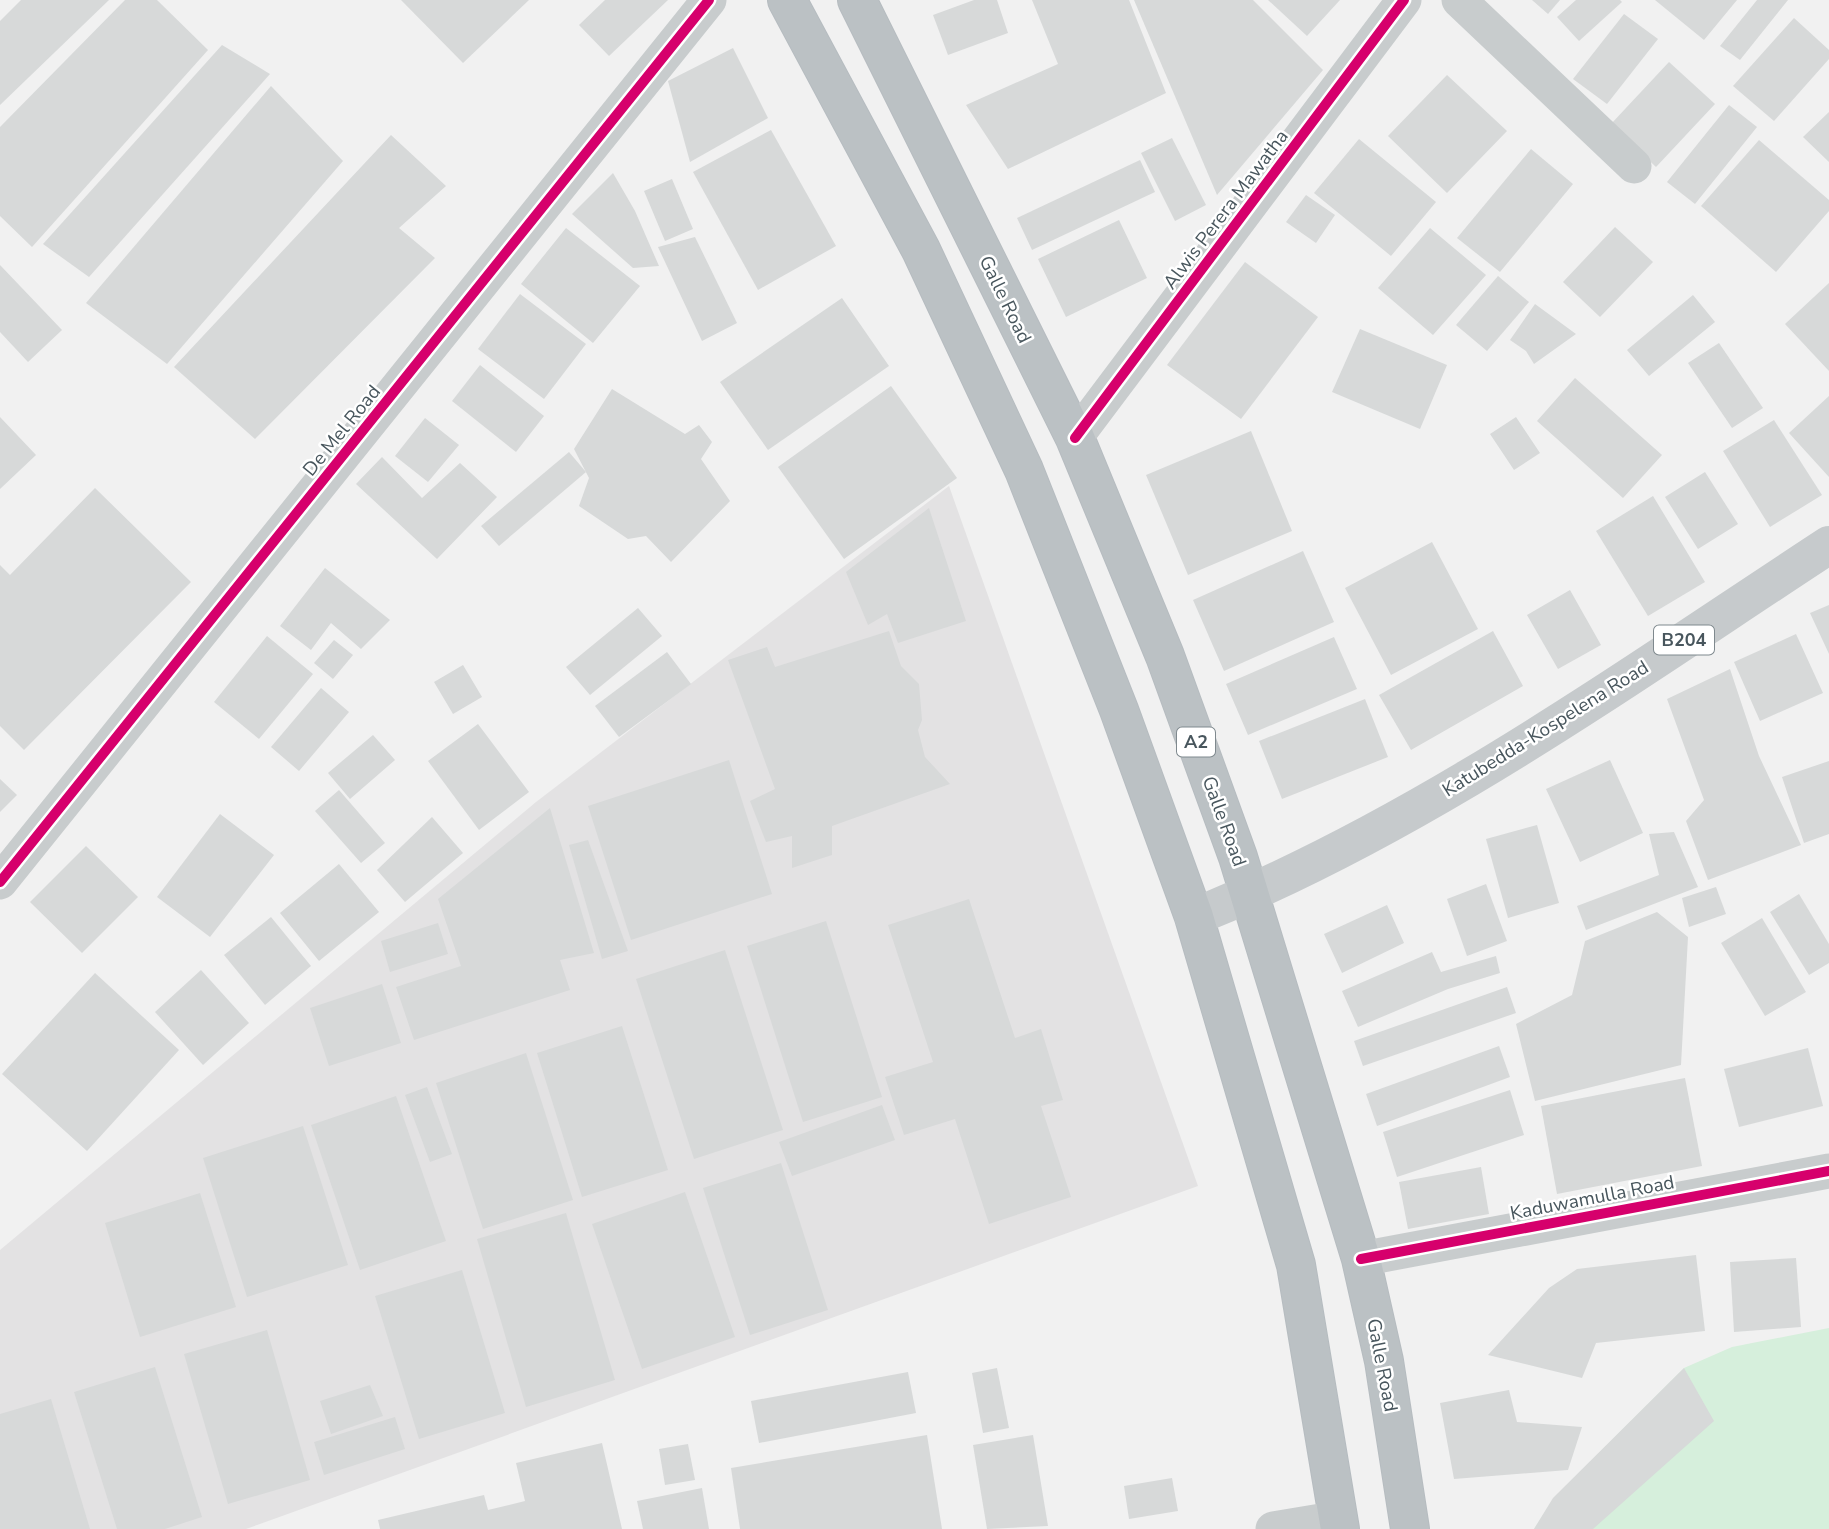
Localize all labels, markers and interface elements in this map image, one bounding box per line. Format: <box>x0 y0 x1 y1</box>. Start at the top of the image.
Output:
street label: Alwis Perera Mawatha <box>1157 125 1294 295</box>
street label: Galle Road <box>973 251 1037 347</box>
street label: De Mel Road <box>297 380 387 482</box>
road number: B204 <box>1654 626 1714 654</box>
street label: Katubedda-Kospelena Road <box>1437 655 1654 803</box>
road number: A2 <box>1177 728 1215 756</box>
street label: Galle Road <box>1196 773 1252 870</box>
street label: Kaduwamulla Road <box>1508 1169 1677 1227</box>
street label: Galle Road <box>1360 1316 1404 1414</box>

